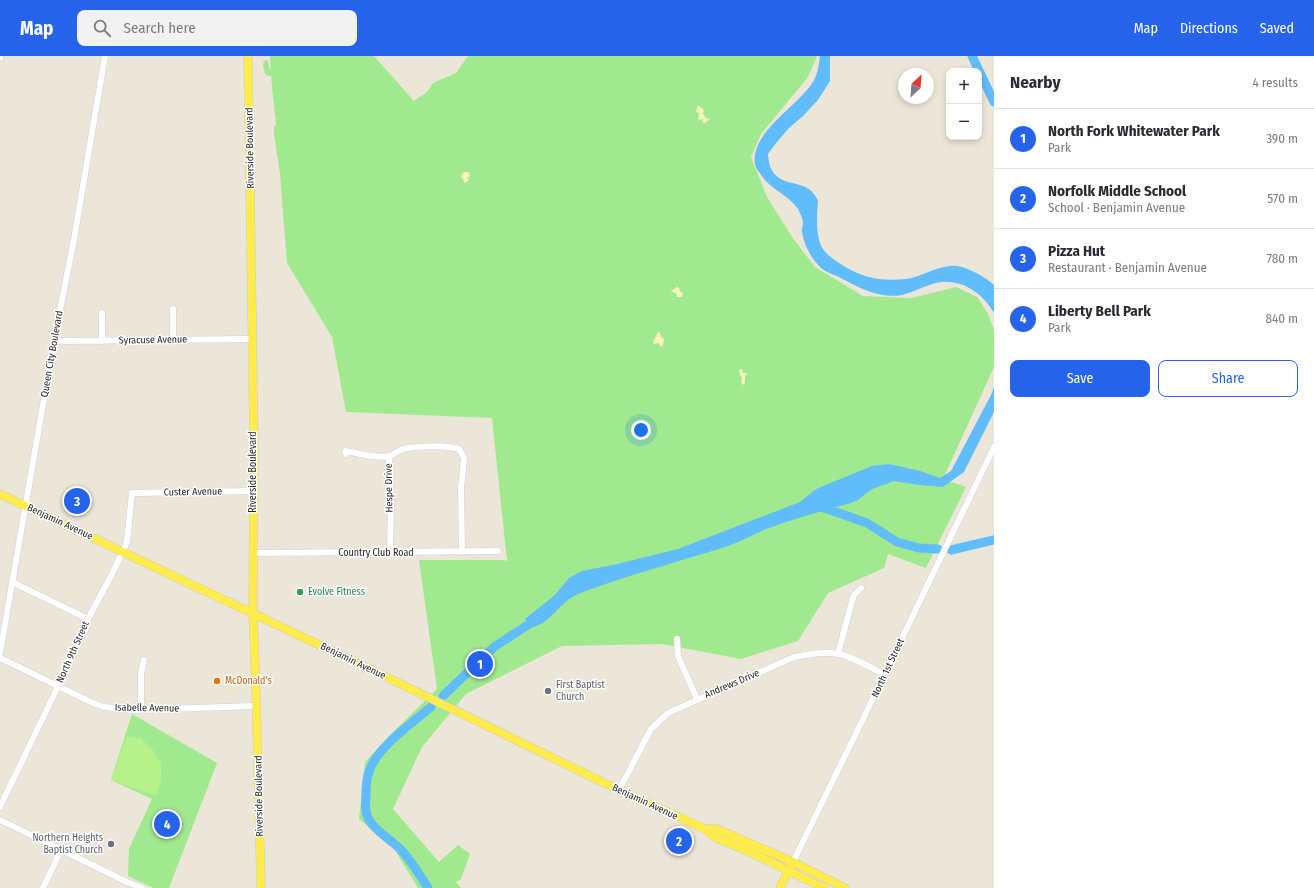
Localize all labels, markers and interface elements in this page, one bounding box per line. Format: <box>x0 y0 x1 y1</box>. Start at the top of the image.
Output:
search box <box>77 10 357 46</box>
text: Map <box>20 17 53 40</box>
icon: search <box>91 17 113 39</box>
text: Search here <box>123 19 196 37</box>
text: Map <box>1134 20 1158 37</box>
text: Directions <box>1180 20 1238 37</box>
text: Saved <box>1260 20 1294 37</box>
north arrow <box>898 68 934 104</box>
map controls <box>946 68 982 140</box>
button: + <box>946 68 982 104</box>
text: Nearby <box>1010 72 1061 93</box>
text: 4 results <box>1252 75 1298 90</box>
button: − <box>946 104 982 140</box>
street label: Riverside Boulevard <box>243 107 257 189</box>
text: North Fork Whitewater Park <box>1048 122 1220 140</box>
text: 1 <box>1020 131 1026 146</box>
text: 390 m <box>1266 131 1298 146</box>
text: Park <box>1048 140 1071 155</box>
text: Norfolk Middle School <box>1048 182 1186 200</box>
text: 2 <box>1020 191 1026 206</box>
text: 570 m <box>1267 191 1298 206</box>
text: School · Benjamin Avenue <box>1048 200 1185 215</box>
text: Pizza Hut <box>1048 242 1105 260</box>
text: 3 <box>1020 251 1026 266</box>
text: 780 m <box>1267 251 1298 266</box>
text: Restaurant · Benjamin Avenue <box>1048 260 1207 275</box>
text: Liberty Bell Park <box>1048 302 1151 320</box>
street label: Queen City Boulevard <box>38 310 66 398</box>
text: 4 <box>1020 311 1026 326</box>
text: 840 m <box>1265 311 1298 326</box>
text: Park <box>1048 320 1071 335</box>
street label: Syracuse Avenue <box>119 333 187 347</box>
button: Save <box>1010 360 1150 397</box>
button: Share <box>1158 360 1298 397</box>
your location <box>631 420 651 440</box>
street label: Riverside Boulevard <box>247 431 259 513</box>
street label: Hespe Drive <box>383 463 395 513</box>
street label: Custer Avenue <box>164 485 222 499</box>
pin: 3 <box>64 486 90 516</box>
street label: Benjamin Avenue <box>25 502 95 542</box>
street label: Country Club Road <box>338 547 414 559</box>
place label: Evolve Fitness <box>308 586 365 598</box>
marker: Evolve Fitness <box>295 587 305 597</box>
street label: North 9th Street <box>54 619 92 685</box>
street label: North 1st Street <box>869 636 907 700</box>
street label: Benjamin Avenue <box>318 640 388 682</box>
pin: 1 <box>467 649 493 679</box>
street label: Andrews Drive <box>703 667 761 701</box>
place label: McDonald's <box>225 675 272 687</box>
marker: McDonald's <box>212 676 222 686</box>
place label: First Baptist Church <box>556 679 606 703</box>
marker: First Baptist Church <box>543 686 553 696</box>
street label: Isabelle Avenue <box>115 701 179 715</box>
street label: Riverside Boulevard <box>252 755 266 837</box>
street label: Benjamin Avenue <box>610 782 680 822</box>
pin: 4 <box>154 809 180 839</box>
pin: 2 <box>666 826 692 856</box>
place label: Northern Heights Baptist Church <box>33 832 103 856</box>
marker: Northern Heights Baptist Church <box>106 839 116 849</box>

